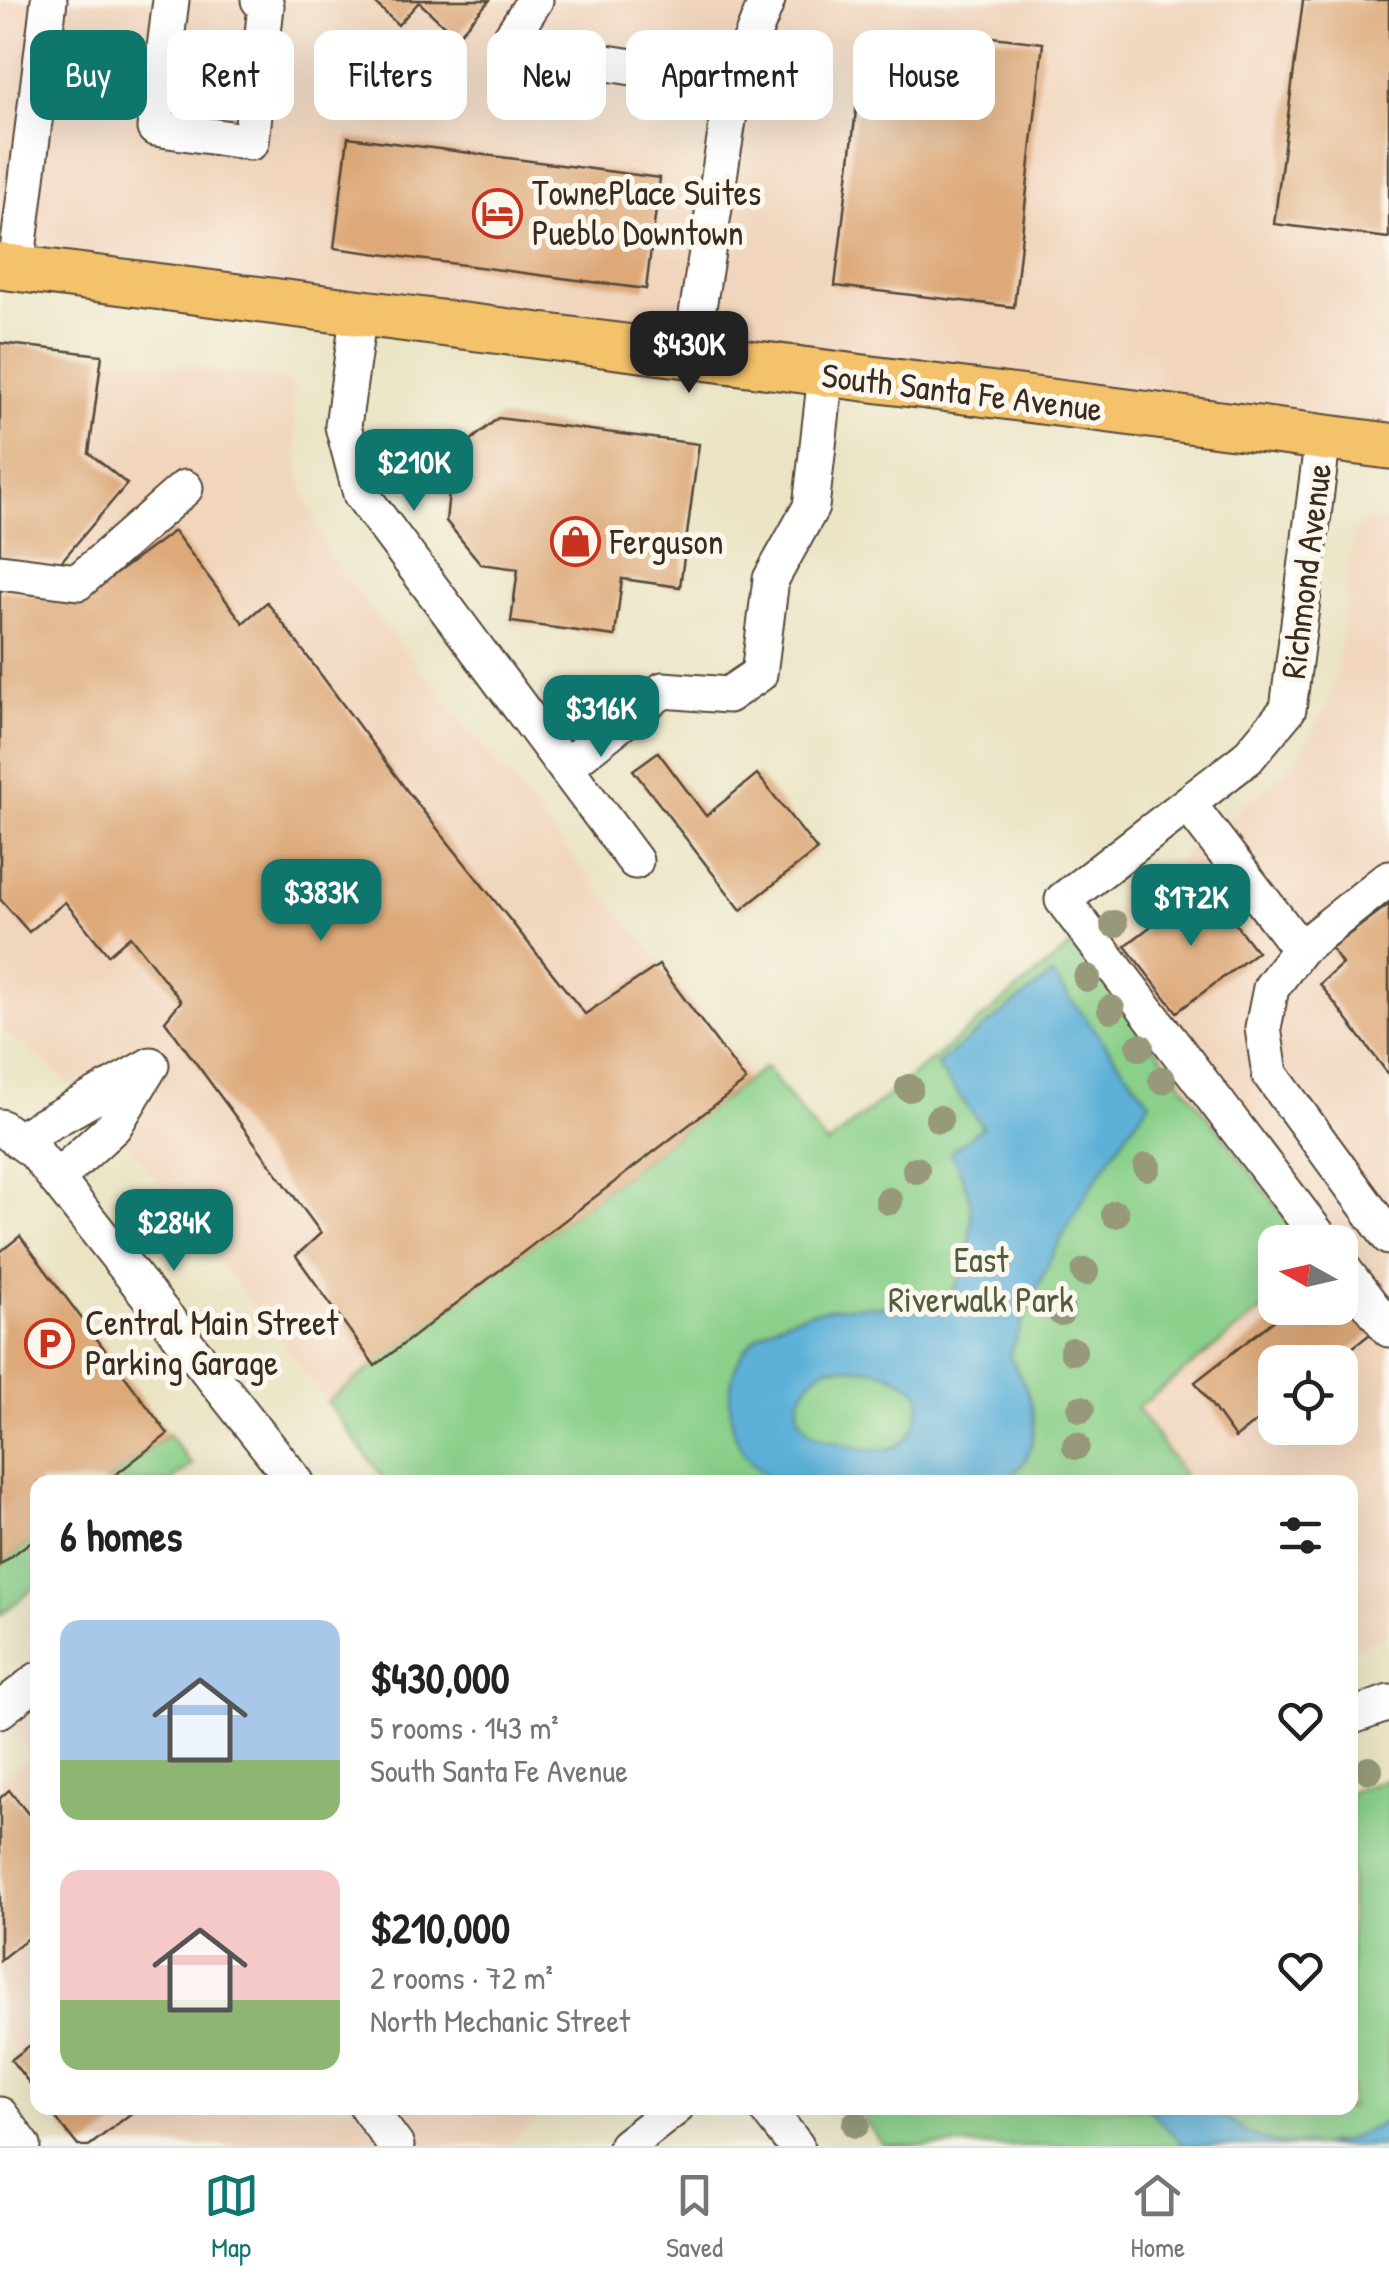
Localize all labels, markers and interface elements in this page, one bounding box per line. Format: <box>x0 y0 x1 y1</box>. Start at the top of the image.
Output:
chip: Buy <box>30 30 147 120</box>
chip: Rent <box>167 30 294 120</box>
chip: Filters <box>314 30 467 120</box>
chip: New <box>487 30 606 120</box>
chip: Apartment <box>626 30 833 120</box>
chip: House <box>853 30 995 120</box>
place label: TownePlace Suites Pueblo Downtown <box>532 169 761 256</box>
hotel icon: TownePlace Suites Pueblo Downtown <box>471 187 523 239</box>
pin: $430K <box>619 311 759 396</box>
text: $430K <box>652 322 726 365</box>
street label: South Santa Fe Avenue <box>819 351 1105 432</box>
pin: $210K <box>344 429 484 514</box>
text: $210K <box>377 440 451 483</box>
street label: Richmond Avenue <box>1269 461 1342 681</box>
shop icon: Ferguson <box>549 516 601 568</box>
place label: Ferguson <box>609 518 724 565</box>
pin: $316K <box>531 675 671 760</box>
text: $316K <box>565 686 637 729</box>
pin: $383K <box>251 859 391 944</box>
pin: $172K <box>1121 864 1261 949</box>
text: $383K <box>283 870 359 913</box>
text: $172K <box>1153 875 1229 918</box>
pin: $284K <box>104 1189 244 1274</box>
text: $284K <box>137 1200 211 1243</box>
north arrow <box>1258 1225 1358 1325</box>
map controls <box>1258 1225 1358 1445</box>
park label: East Riverwalk Park <box>888 1236 1074 1323</box>
place label: Central Main Street Parking Garage <box>85 1299 339 1386</box>
parking icon: Central Main Street Parking Garage <box>24 1317 76 1369</box>
button: locate <box>1258 1345 1358 1445</box>
text: 6 homes <box>60 1507 182 1564</box>
icon: filters <box>1273 1508 1328 1563</box>
text: $430,000 <box>370 1649 510 1706</box>
icon: home <box>140 1660 260 1780</box>
icon: heart <box>1273 1693 1328 1748</box>
text: 5 rooms · 143 m² <box>370 1706 559 1749</box>
text: South Santa Fe Avenue <box>370 1749 628 1792</box>
text: $210,000 <box>370 1899 510 1956</box>
icon: home <box>140 1910 260 2030</box>
icon: heart <box>1273 1943 1328 1998</box>
text: 2 rooms · 72 m² <box>370 1956 553 1999</box>
text: North Mechanic Street <box>370 1999 630 2042</box>
tab: Map <box>204 2168 259 2266</box>
tab: Saved <box>666 2168 723 2266</box>
tab: Home <box>1130 2168 1185 2266</box>

